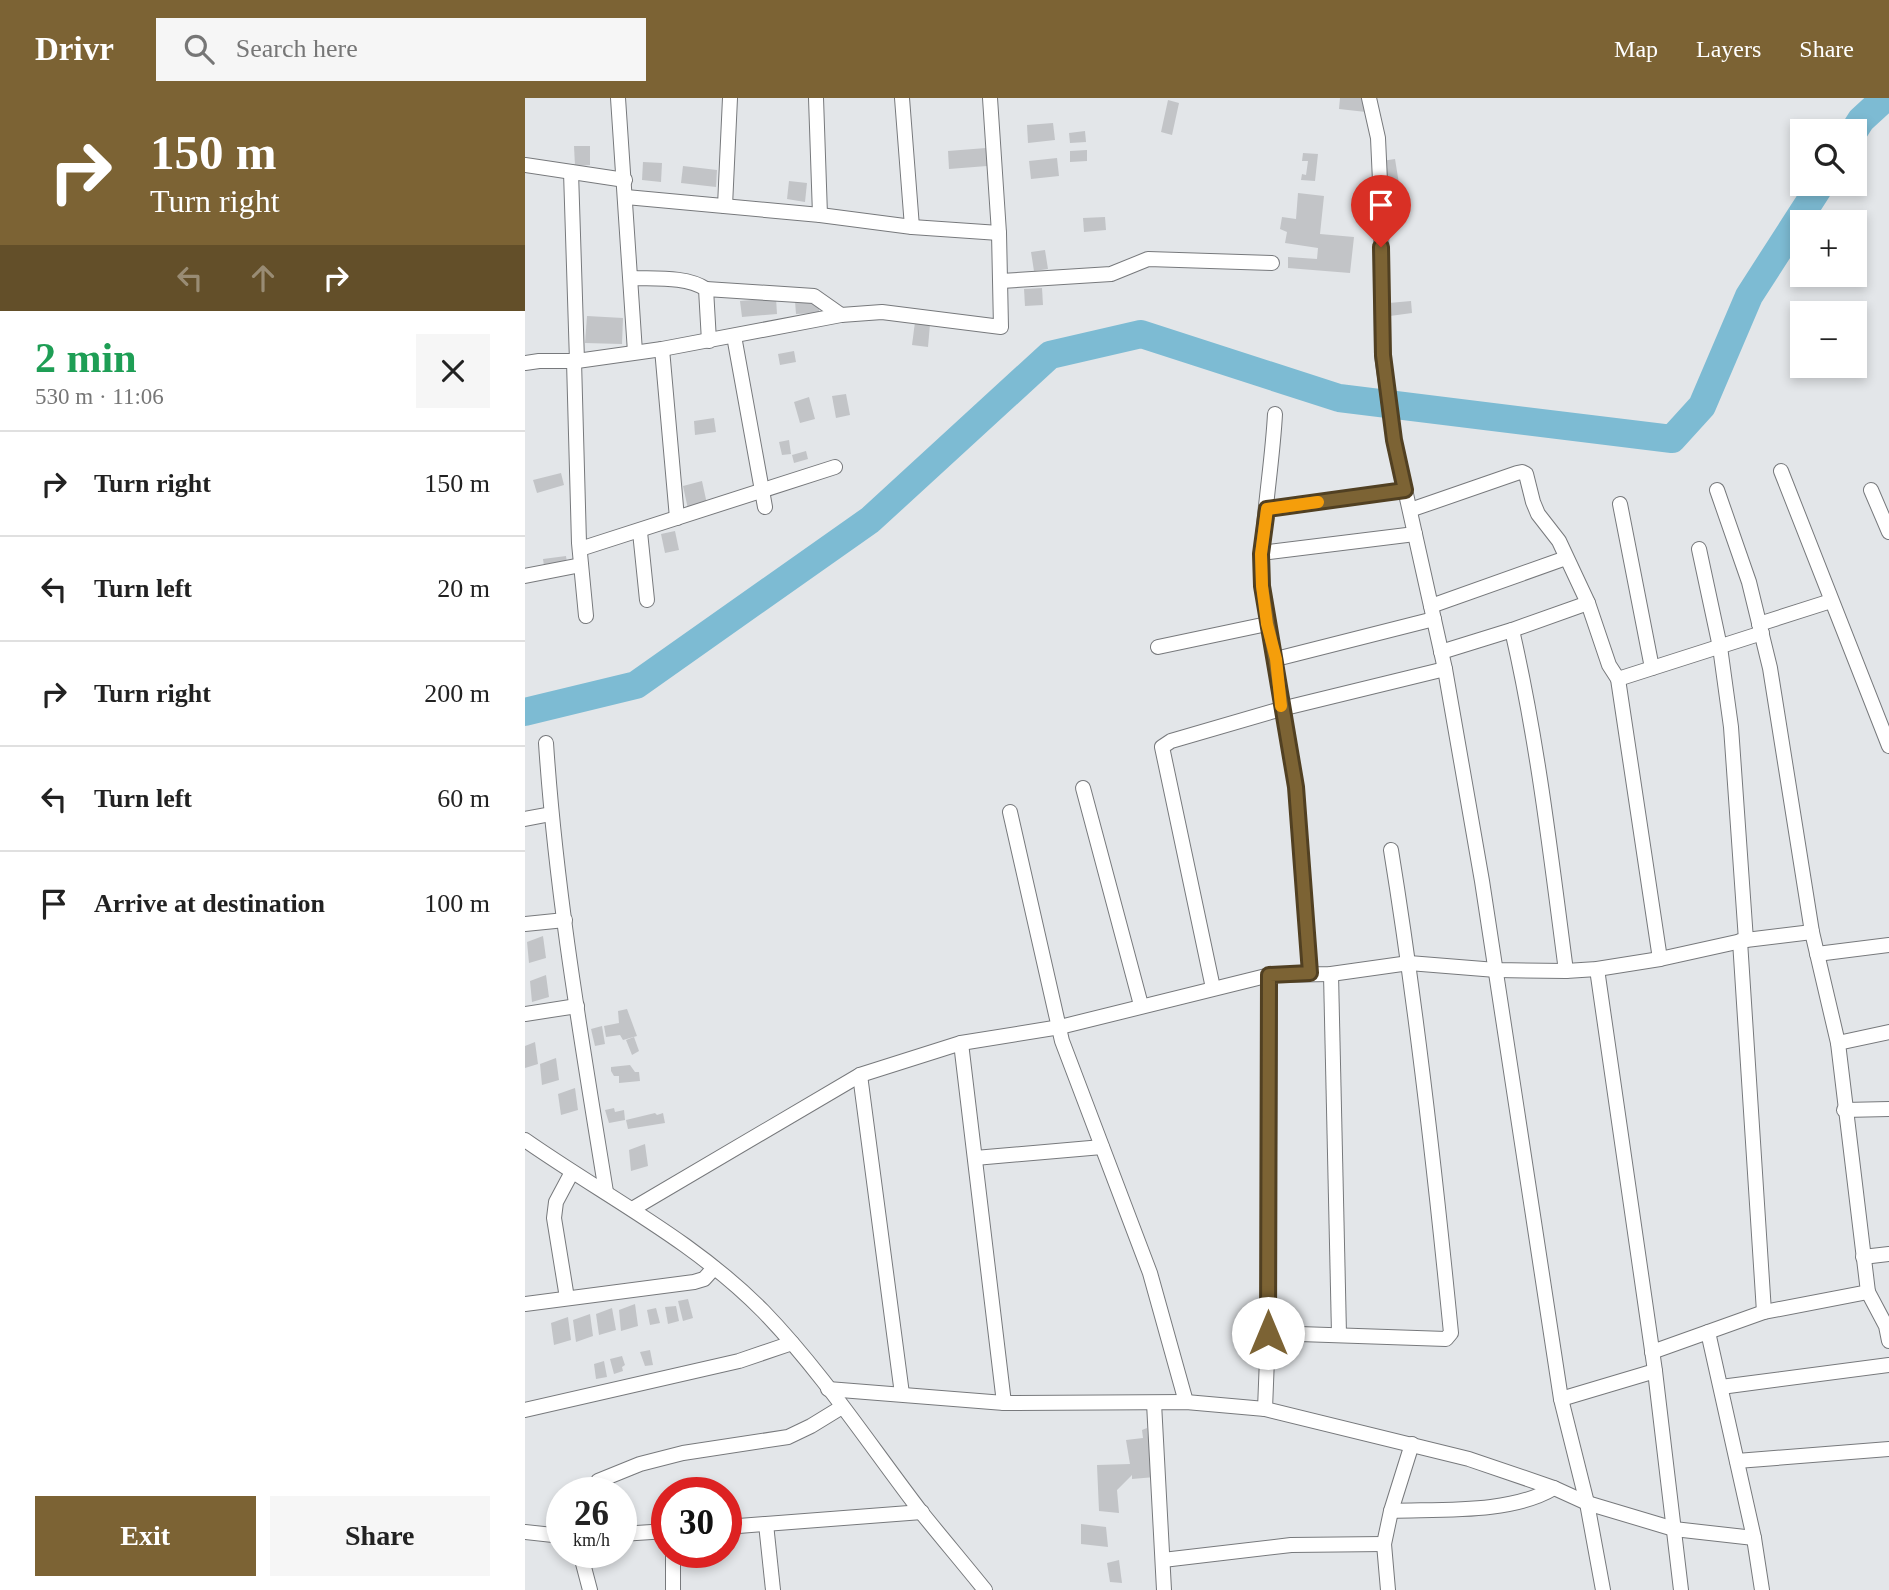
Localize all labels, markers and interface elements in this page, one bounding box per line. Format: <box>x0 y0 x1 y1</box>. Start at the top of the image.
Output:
search box <box>156 18 646 81</box>
icon: search <box>180 30 218 68</box>
text: Drivr <box>35 31 114 67</box>
text: Search here <box>236 34 358 63</box>
text: Map <box>1614 36 1658 62</box>
text: Layers <box>1696 36 1761 62</box>
text: Share <box>1799 36 1854 62</box>
map controls <box>1790 119 1867 378</box>
button: search <box>1790 119 1867 196</box>
text: 150 m <box>150 125 277 180</box>
icon: right <box>35 126 126 217</box>
pin <box>1351 175 1411 247</box>
text: Turn right <box>150 183 280 219</box>
icon: arrive <box>1362 186 1400 224</box>
button: + <box>1790 210 1867 287</box>
icon: left <box>171 259 209 297</box>
icon: ahead <box>244 259 282 297</box>
icon: right <box>317 259 355 297</box>
button: − <box>1790 301 1867 378</box>
button: close <box>416 334 490 408</box>
text: 2 min <box>35 335 137 381</box>
text: 530 m · 11:06 <box>35 384 164 409</box>
icon: right <box>35 465 73 503</box>
text: Turn right <box>94 469 211 498</box>
text: 150 m <box>424 469 490 498</box>
icon: left <box>35 570 73 608</box>
text: Turn left <box>94 574 192 603</box>
text: 20 m <box>437 574 490 603</box>
icon: right <box>35 675 73 713</box>
text: Turn right <box>94 679 211 708</box>
text: 200 m <box>424 679 490 708</box>
icon: left <box>35 780 73 818</box>
text: Turn left <box>94 784 192 813</box>
text: 60 m <box>437 784 490 813</box>
icon: arrive <box>35 885 73 923</box>
text: Arrive at destination <box>94 889 325 918</box>
text: 100 m <box>424 889 490 918</box>
position arrow <box>1231 1296 1305 1370</box>
speed limit sign: 30 <box>651 1477 742 1568</box>
text: 26 <box>574 1494 609 1533</box>
button: Exit <box>35 1496 256 1576</box>
button: Share <box>270 1496 490 1576</box>
text: km/h <box>573 1530 610 1550</box>

